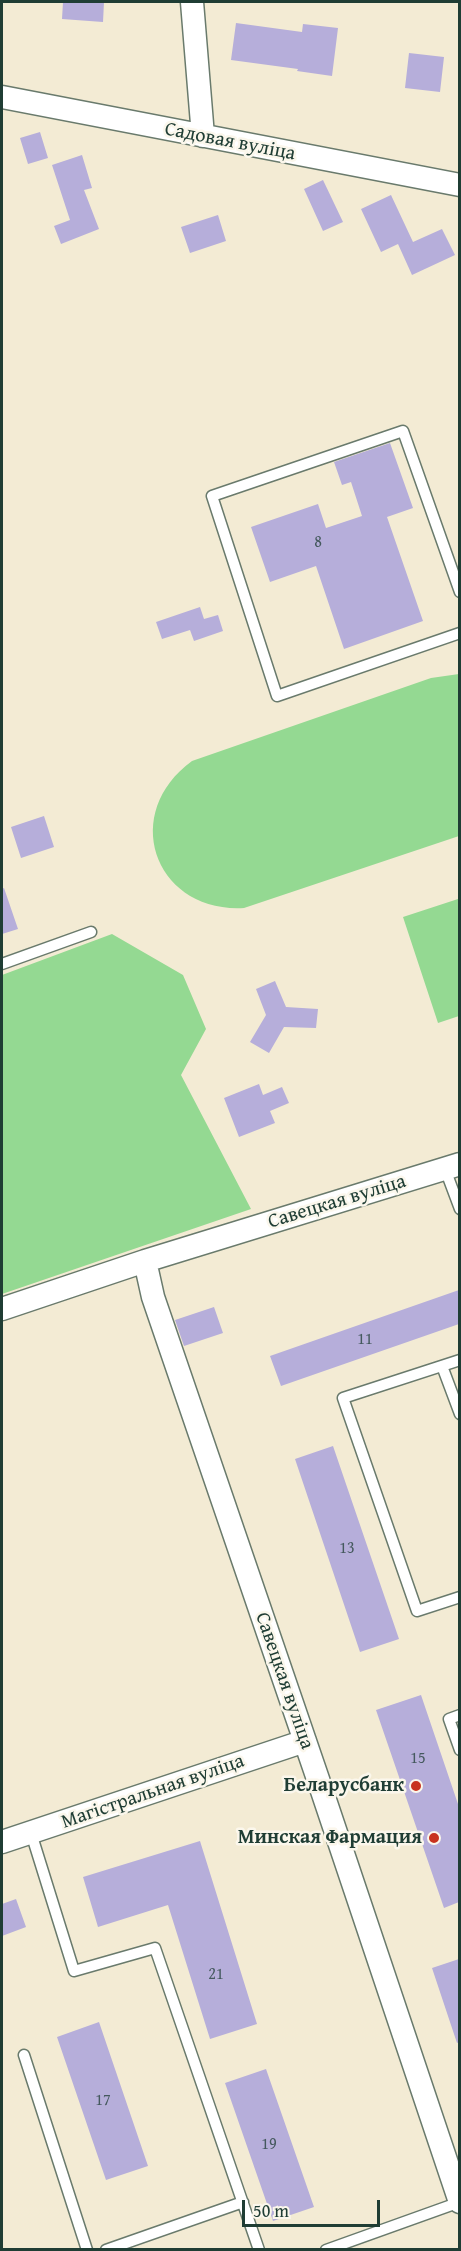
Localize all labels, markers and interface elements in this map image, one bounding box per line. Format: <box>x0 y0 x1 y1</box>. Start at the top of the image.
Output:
street label: Садовая вуліца <box>163 118 297 166</box>
house number: 8 <box>314 533 322 553</box>
street label: Савецкая вуліца <box>265 1170 409 1234</box>
house number: 11 <box>357 1330 373 1350</box>
house number: 13 <box>339 1539 355 1559</box>
street label: Савецкая вуліца <box>249 1610 319 1752</box>
street label: Магістральная вуліца <box>58 1749 248 1835</box>
house number: 15 <box>410 1749 426 1769</box>
place label: Беларусбанк <box>284 1774 404 1798</box>
marker: Беларусбанк <box>409 1779 423 1793</box>
place label: Минская Фармация <box>238 1826 422 1850</box>
marker: Минская Фармация <box>427 1831 441 1845</box>
house number: 21 <box>208 1965 224 1985</box>
house number: 17 <box>95 2091 111 2111</box>
house number: 19 <box>261 2135 277 2155</box>
scale bar <box>245 2188 383 2226</box>
text: 50 m <box>253 2197 289 2224</box>

